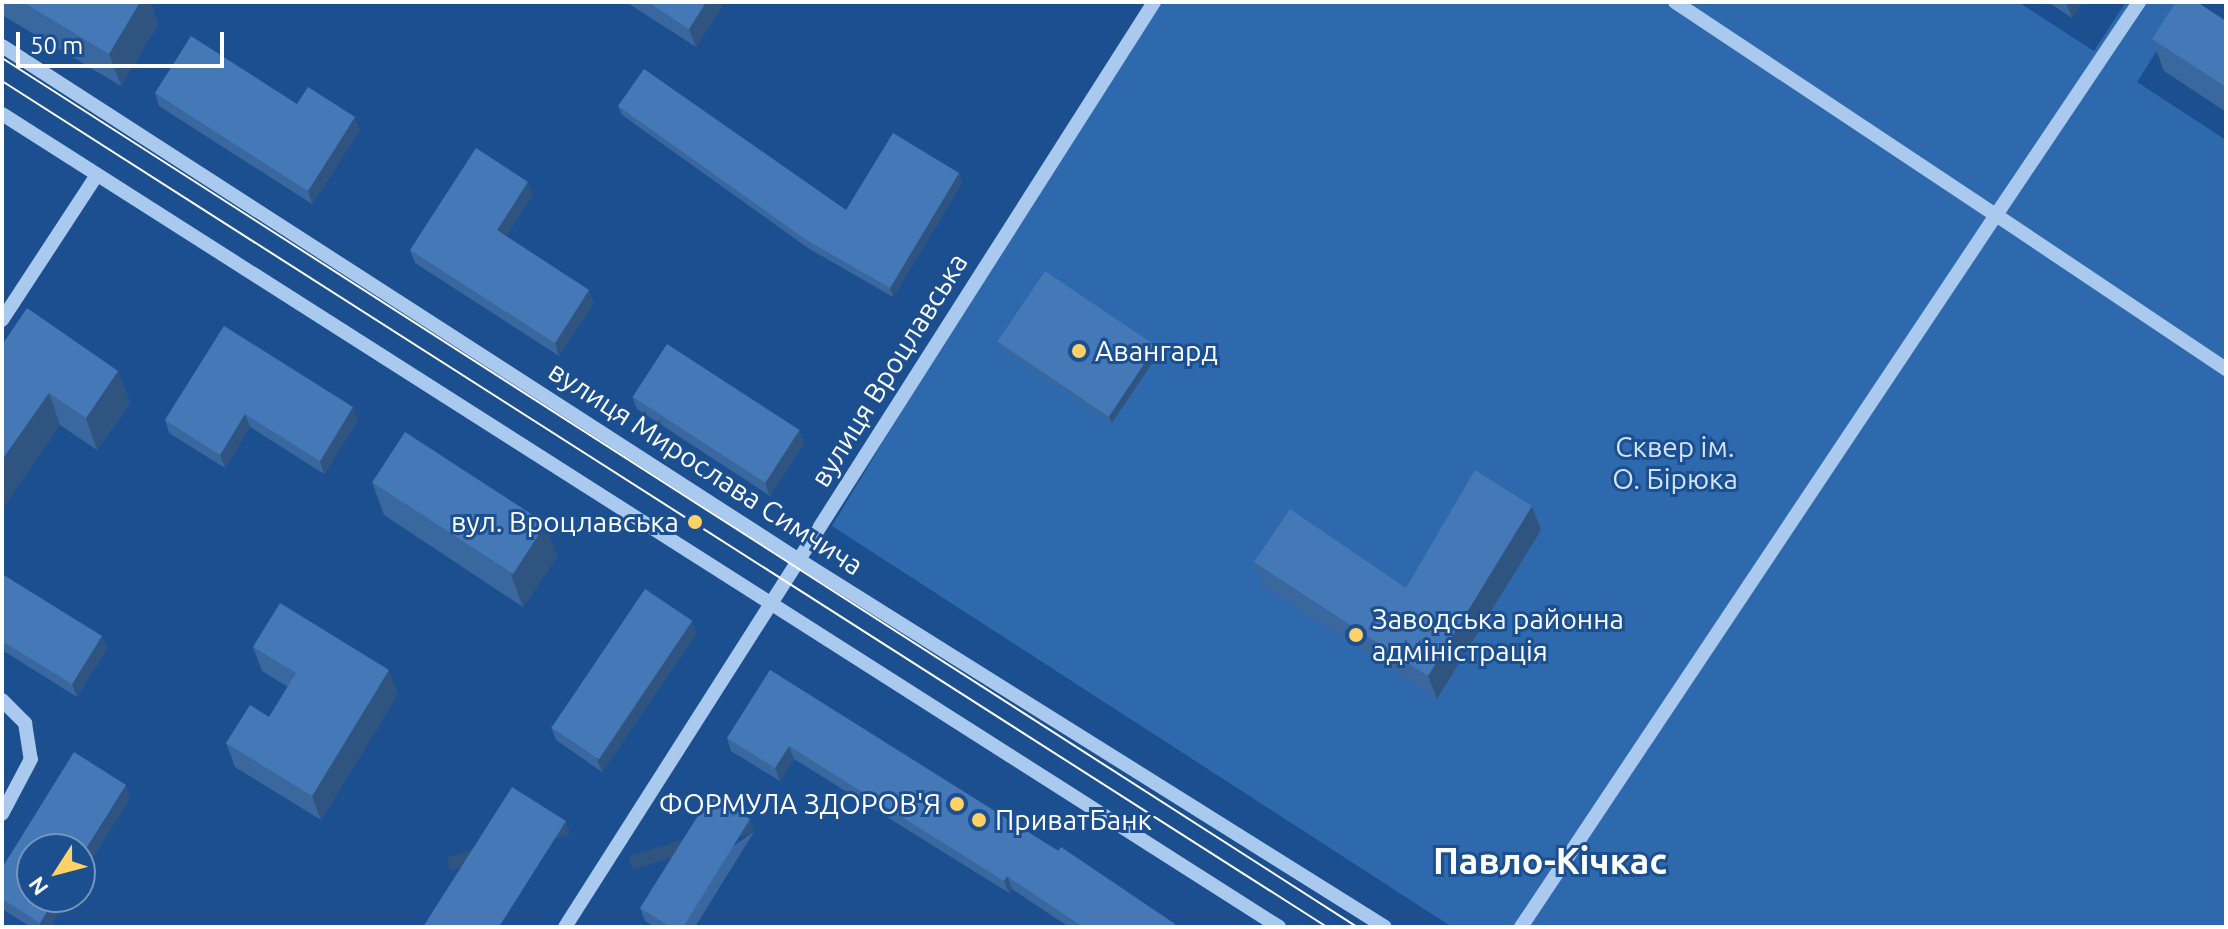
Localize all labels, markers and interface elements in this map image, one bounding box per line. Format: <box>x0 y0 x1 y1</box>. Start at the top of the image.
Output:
scale bar <box>20 16 228 66</box>
text: 50 m <box>30 32 83 59</box>
street label: вулиця Вроцлавська <box>803 247 975 493</box>
place label: Авангард <box>1095 334 1218 368</box>
marker: Авангард <box>1070 342 1088 360</box>
street label: вулиця Мирослава Симчича <box>543 354 869 582</box>
park label: Сквер ім. О. Бірюка <box>1612 430 1738 496</box>
place label: вул. Вроцлавська <box>451 505 679 539</box>
marker: вул. Вроцлавська <box>686 513 704 531</box>
place label: Заводська районна адміністрація <box>1372 602 1624 668</box>
marker: Заводська районна адміністрація <box>1347 626 1365 644</box>
place label: ФОРМУЛА ЗДОРОВ'Я <box>659 787 941 821</box>
marker: ФОРМУЛА ЗДОРОВ'Я <box>948 795 966 813</box>
place label: ПриватБанк <box>995 803 1152 837</box>
marker: ПриватБанк <box>970 811 988 829</box>
north arrow <box>16 833 96 913</box>
district label: Павло-Кічкас <box>1433 839 1667 883</box>
text: N <box>23 872 53 900</box>

